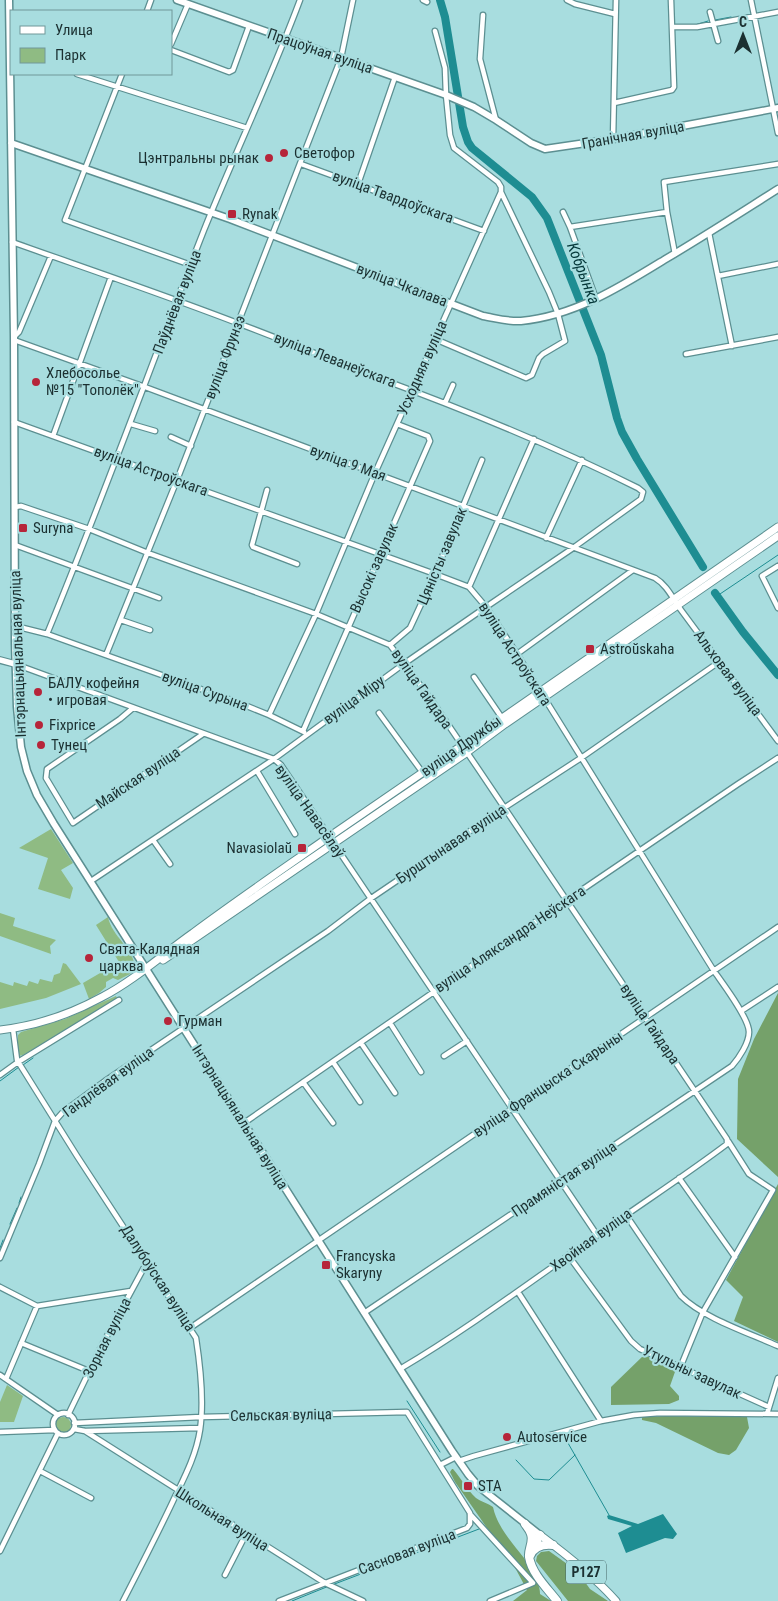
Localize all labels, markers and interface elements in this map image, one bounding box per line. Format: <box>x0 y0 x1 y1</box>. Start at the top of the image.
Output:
legend <box>10 10 172 75</box>
north arrow <box>718 10 768 60</box>
text: С <box>739 14 747 30</box>
text: Улица <box>55 21 93 39</box>
street label: Працоўная вуліца <box>265 25 375 77</box>
text: Парк <box>55 46 86 64</box>
street label: Гранічная вуліца <box>580 117 686 153</box>
place label: Светофор <box>294 144 355 162</box>
marker: Светофор <box>278 147 290 159</box>
place label: Цэнтральны рынак <box>138 149 259 167</box>
marker: Цэнтральны рынак <box>263 152 275 164</box>
street label: вуліца Твардоўскага <box>330 167 456 227</box>
place label: Rynak <box>242 205 278 223</box>
marker: Rynak <box>226 208 238 220</box>
water label: Кобрынка <box>563 240 604 307</box>
street label: Паўднёвая вуліца <box>149 247 205 357</box>
street label: вуліца Чкалава <box>354 259 450 311</box>
street label: вуліца Фрунзэ <box>201 313 249 401</box>
street label: Усходняя вуліца <box>393 318 451 418</box>
street label: вуліца Леванеўскага <box>272 329 398 391</box>
place label: Хлебосолье №15 "Тополёк" <box>46 364 139 399</box>
marker: Хлебосолье №15 "Тополёк" <box>30 376 42 388</box>
street label: вуліца 9 Мая <box>308 441 388 485</box>
street label: вуліца Астроўскага <box>92 442 210 500</box>
street label: Цяністы завулак <box>413 505 471 607</box>
place label: Suryna <box>33 519 73 537</box>
street label: Высокі завулак <box>346 520 402 616</box>
marker: Suryna <box>17 522 29 534</box>
street label: Інтэрнацыянальная вуліца <box>6 570 30 738</box>
street label: вуліца Астроўскага <box>475 599 555 709</box>
street label: Альховая вуліца <box>690 627 766 719</box>
place label: Astroŭskaha <box>600 640 674 658</box>
marker: Astroŭskaha <box>584 643 596 655</box>
street label: вуліца Гайдара <box>388 646 456 732</box>
street label: вуліца Сурына <box>160 667 250 715</box>
street label: вуліца Міру <box>320 672 388 728</box>
place label: БАЛУ кофейня • игровая <box>48 674 139 709</box>
marker: БАЛУ кофейня • игровая <box>32 686 44 698</box>
street label: вуліца Дружбы <box>417 712 505 780</box>
place label: Fixprice <box>49 716 96 734</box>
marker: Fixprice <box>33 719 45 731</box>
place label: Тунец <box>51 736 87 754</box>
marker: Тунец <box>35 739 47 751</box>
street label: Майская вуліца <box>92 743 184 813</box>
street label: вуліца Навасёлаў <box>271 761 349 861</box>
street label: Бурштынавая вуліца <box>393 801 509 887</box>
place label: Navasiolaŭ <box>226 839 292 857</box>
marker: Navasiolaŭ <box>296 842 308 854</box>
street label: вуліца Аляксандра Неўскага <box>431 882 589 996</box>
place label: Свята-Калядная царква <box>99 940 200 975</box>
marker: Свята-Калядная царква <box>83 952 95 964</box>
street label: вуліца Гайдара <box>616 980 684 1068</box>
place label: Гурман <box>178 1012 222 1030</box>
marker: Гурман <box>162 1015 174 1027</box>
street label: вуліца Францыска Скарыны <box>470 1027 626 1141</box>
street label: Інтэрнацыянальная вуліца <box>188 1041 292 1193</box>
street label: Гандлёвая вуліца <box>59 1043 157 1121</box>
street label: Прамяністая вуліца <box>508 1137 620 1221</box>
street label: Хвойная вуліца <box>547 1204 635 1276</box>
street label: Далубоўская вуліца <box>117 1221 199 1335</box>
place label: Francyska Skaryny <box>336 1247 396 1282</box>
marker: Francyska Skaryny <box>320 1259 332 1271</box>
street label: Зорная вуліца <box>79 1295 135 1381</box>
street label: Утульны завулак <box>640 1341 744 1403</box>
street label: Сельская вуліца <box>230 1405 332 1425</box>
place label: Autoservice <box>517 1428 587 1446</box>
marker: Autoservice <box>501 1431 513 1443</box>
place label: STA <box>478 1477 502 1495</box>
marker: STA <box>462 1480 474 1492</box>
street label: Школьная вуліца <box>172 1483 272 1555</box>
street label: Сасновая вуліца <box>356 1525 458 1579</box>
road number: Р127 <box>566 1560 606 1584</box>

